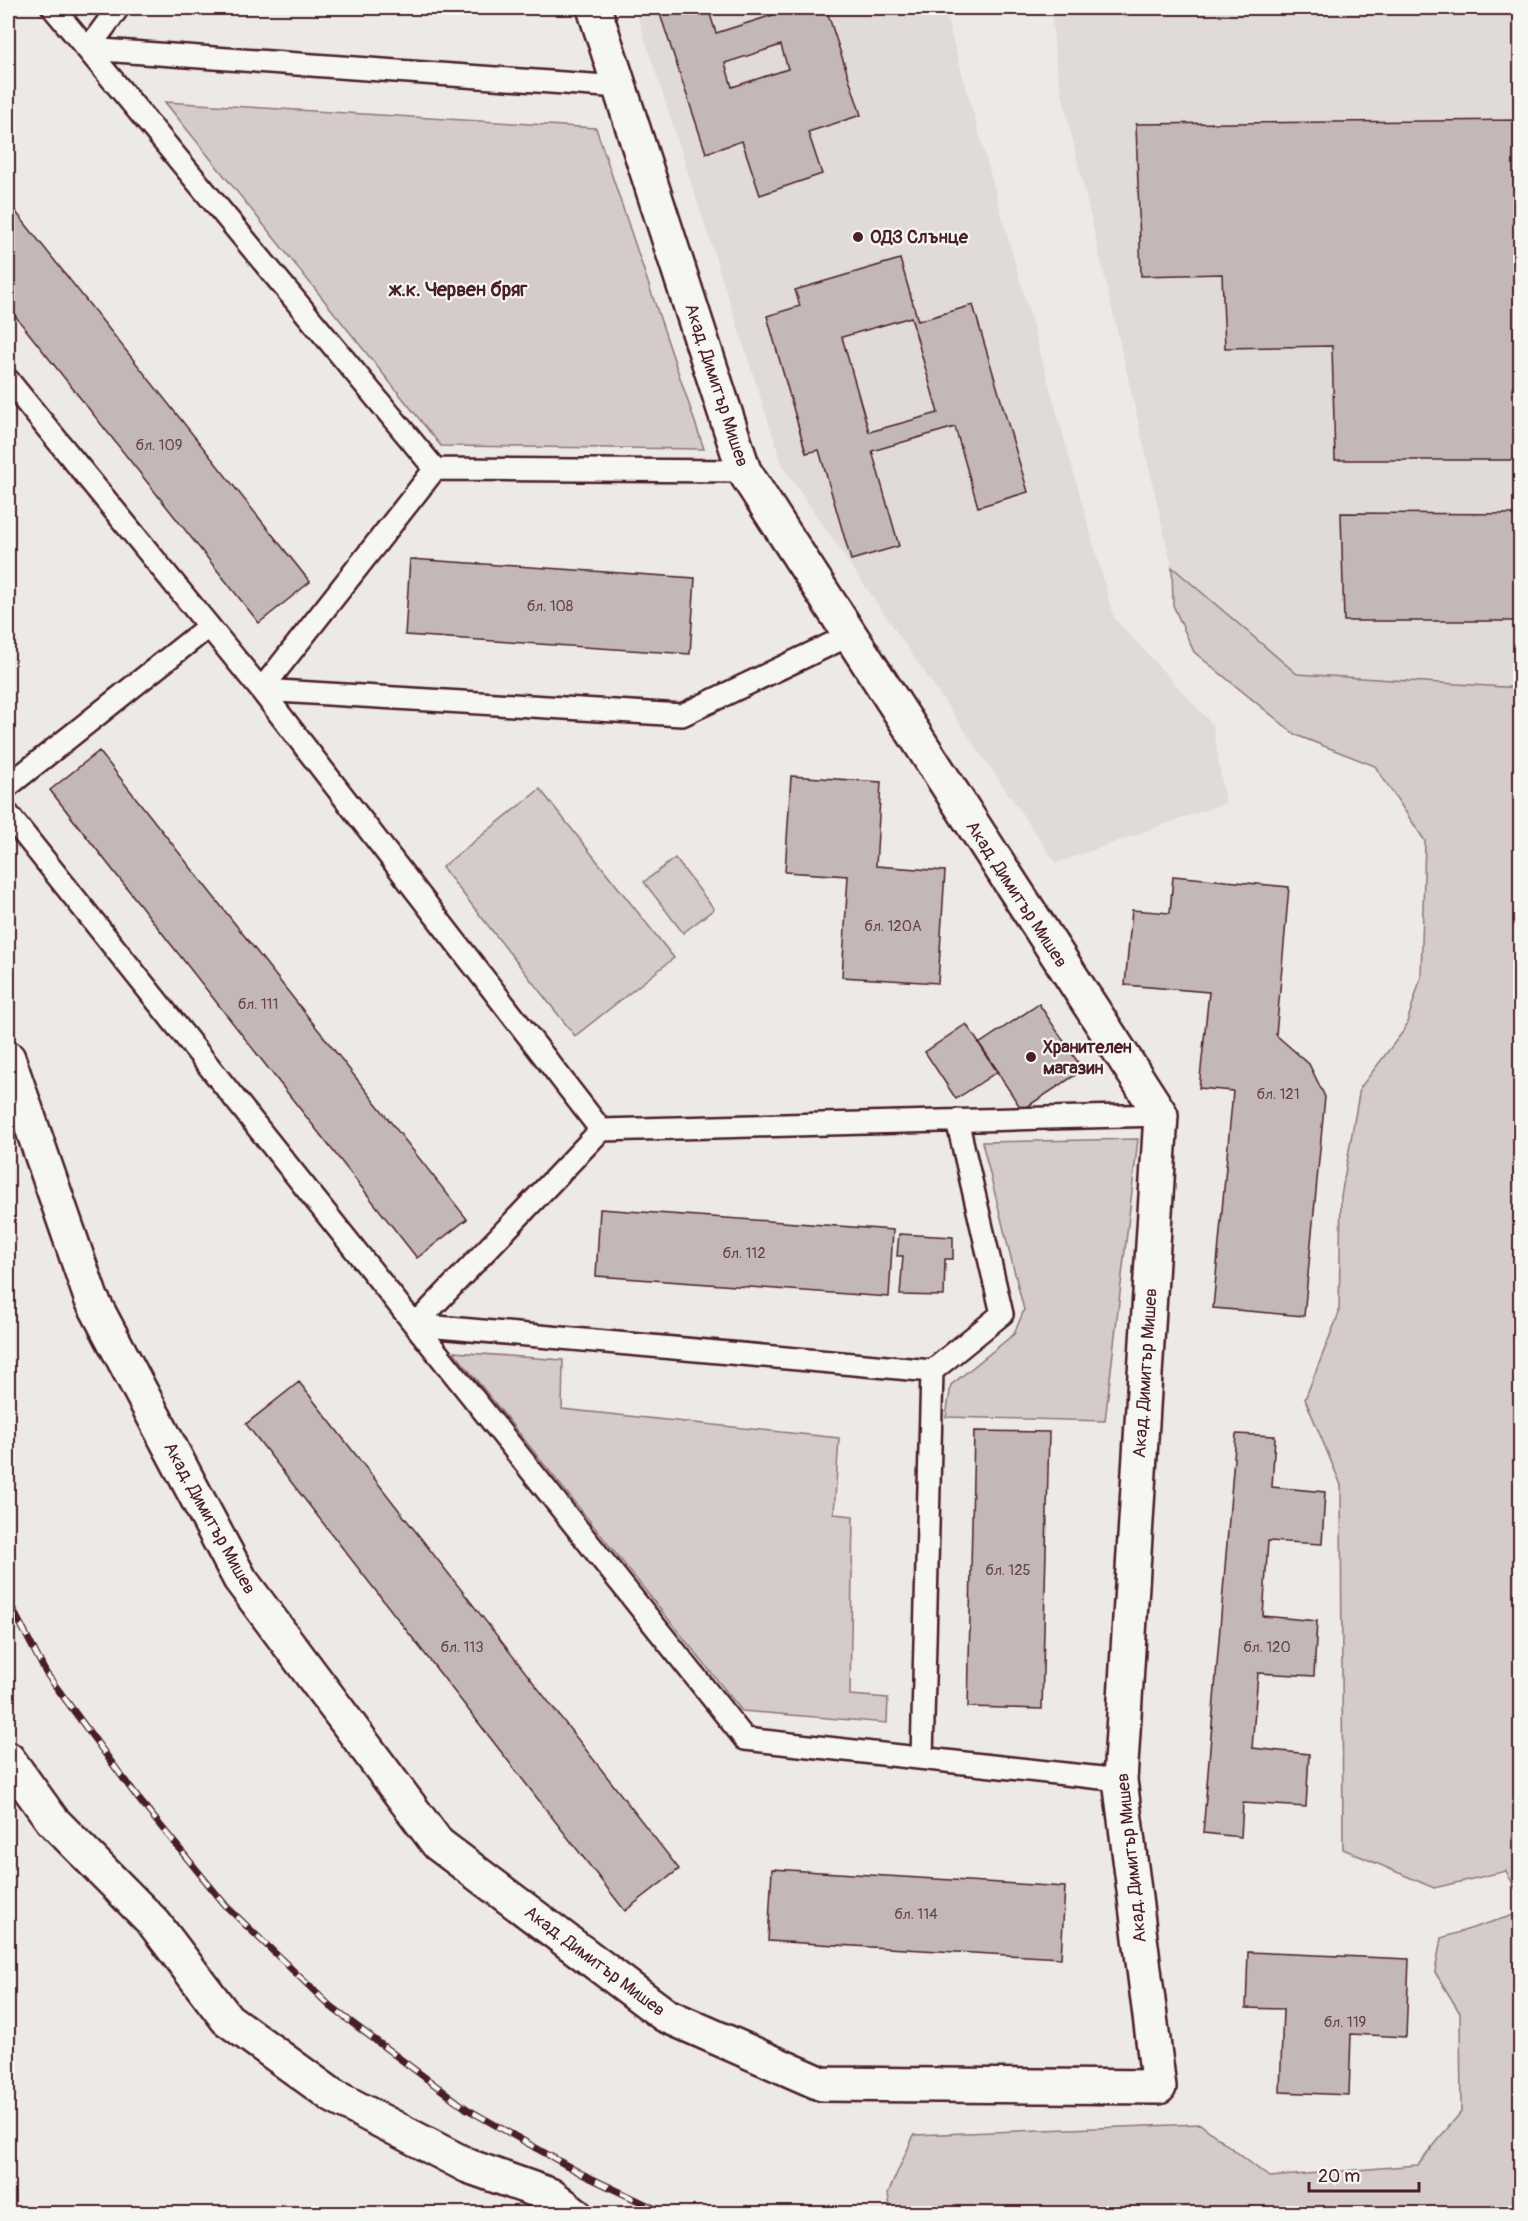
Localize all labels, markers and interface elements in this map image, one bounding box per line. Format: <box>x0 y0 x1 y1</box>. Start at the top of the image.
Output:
place label: ОДЗ Слънце <box>870 226 969 249</box>
marker: ОДЗ Слънце <box>851 230 865 244</box>
district label: ж.к. Червен бряг <box>388 277 528 302</box>
street label: Акад. Димитър Мишев <box>679 300 754 470</box>
house number: бл. 109 <box>136 436 182 455</box>
house number: бл. 108 <box>527 597 574 616</box>
street label: Акад. Димитър Мишев <box>960 816 1073 972</box>
house number: бл. 120А <box>864 917 922 936</box>
house number: бл. 111 <box>238 995 278 1014</box>
place label: Хранителен магазин <box>1043 1036 1132 1080</box>
marker: Хранителен магазин <box>1024 1050 1038 1064</box>
house number: бл. 121 <box>1256 1085 1300 1104</box>
house number: бл. 112 <box>722 1244 766 1263</box>
street label: Акад. Димитър Мишев <box>1128 1287 1163 1459</box>
street label: Акад. Димитър Мишев <box>158 1438 261 1598</box>
house number: бл. 125 <box>985 1561 1031 1580</box>
house number: бл. 113 <box>440 1638 484 1657</box>
house number: бл. 120 <box>1243 1638 1291 1657</box>
street label: Акад. Димитър Мишев <box>1111 1772 1152 1944</box>
street label: Акад. Димитър Мишев <box>520 1901 670 2022</box>
house number: бл. 114 <box>894 1905 938 1924</box>
house number: бл. 119 <box>1324 2013 1366 2032</box>
scale bar <box>1309 2155 1418 2193</box>
text: 20 m <box>1318 2165 1360 2188</box>

